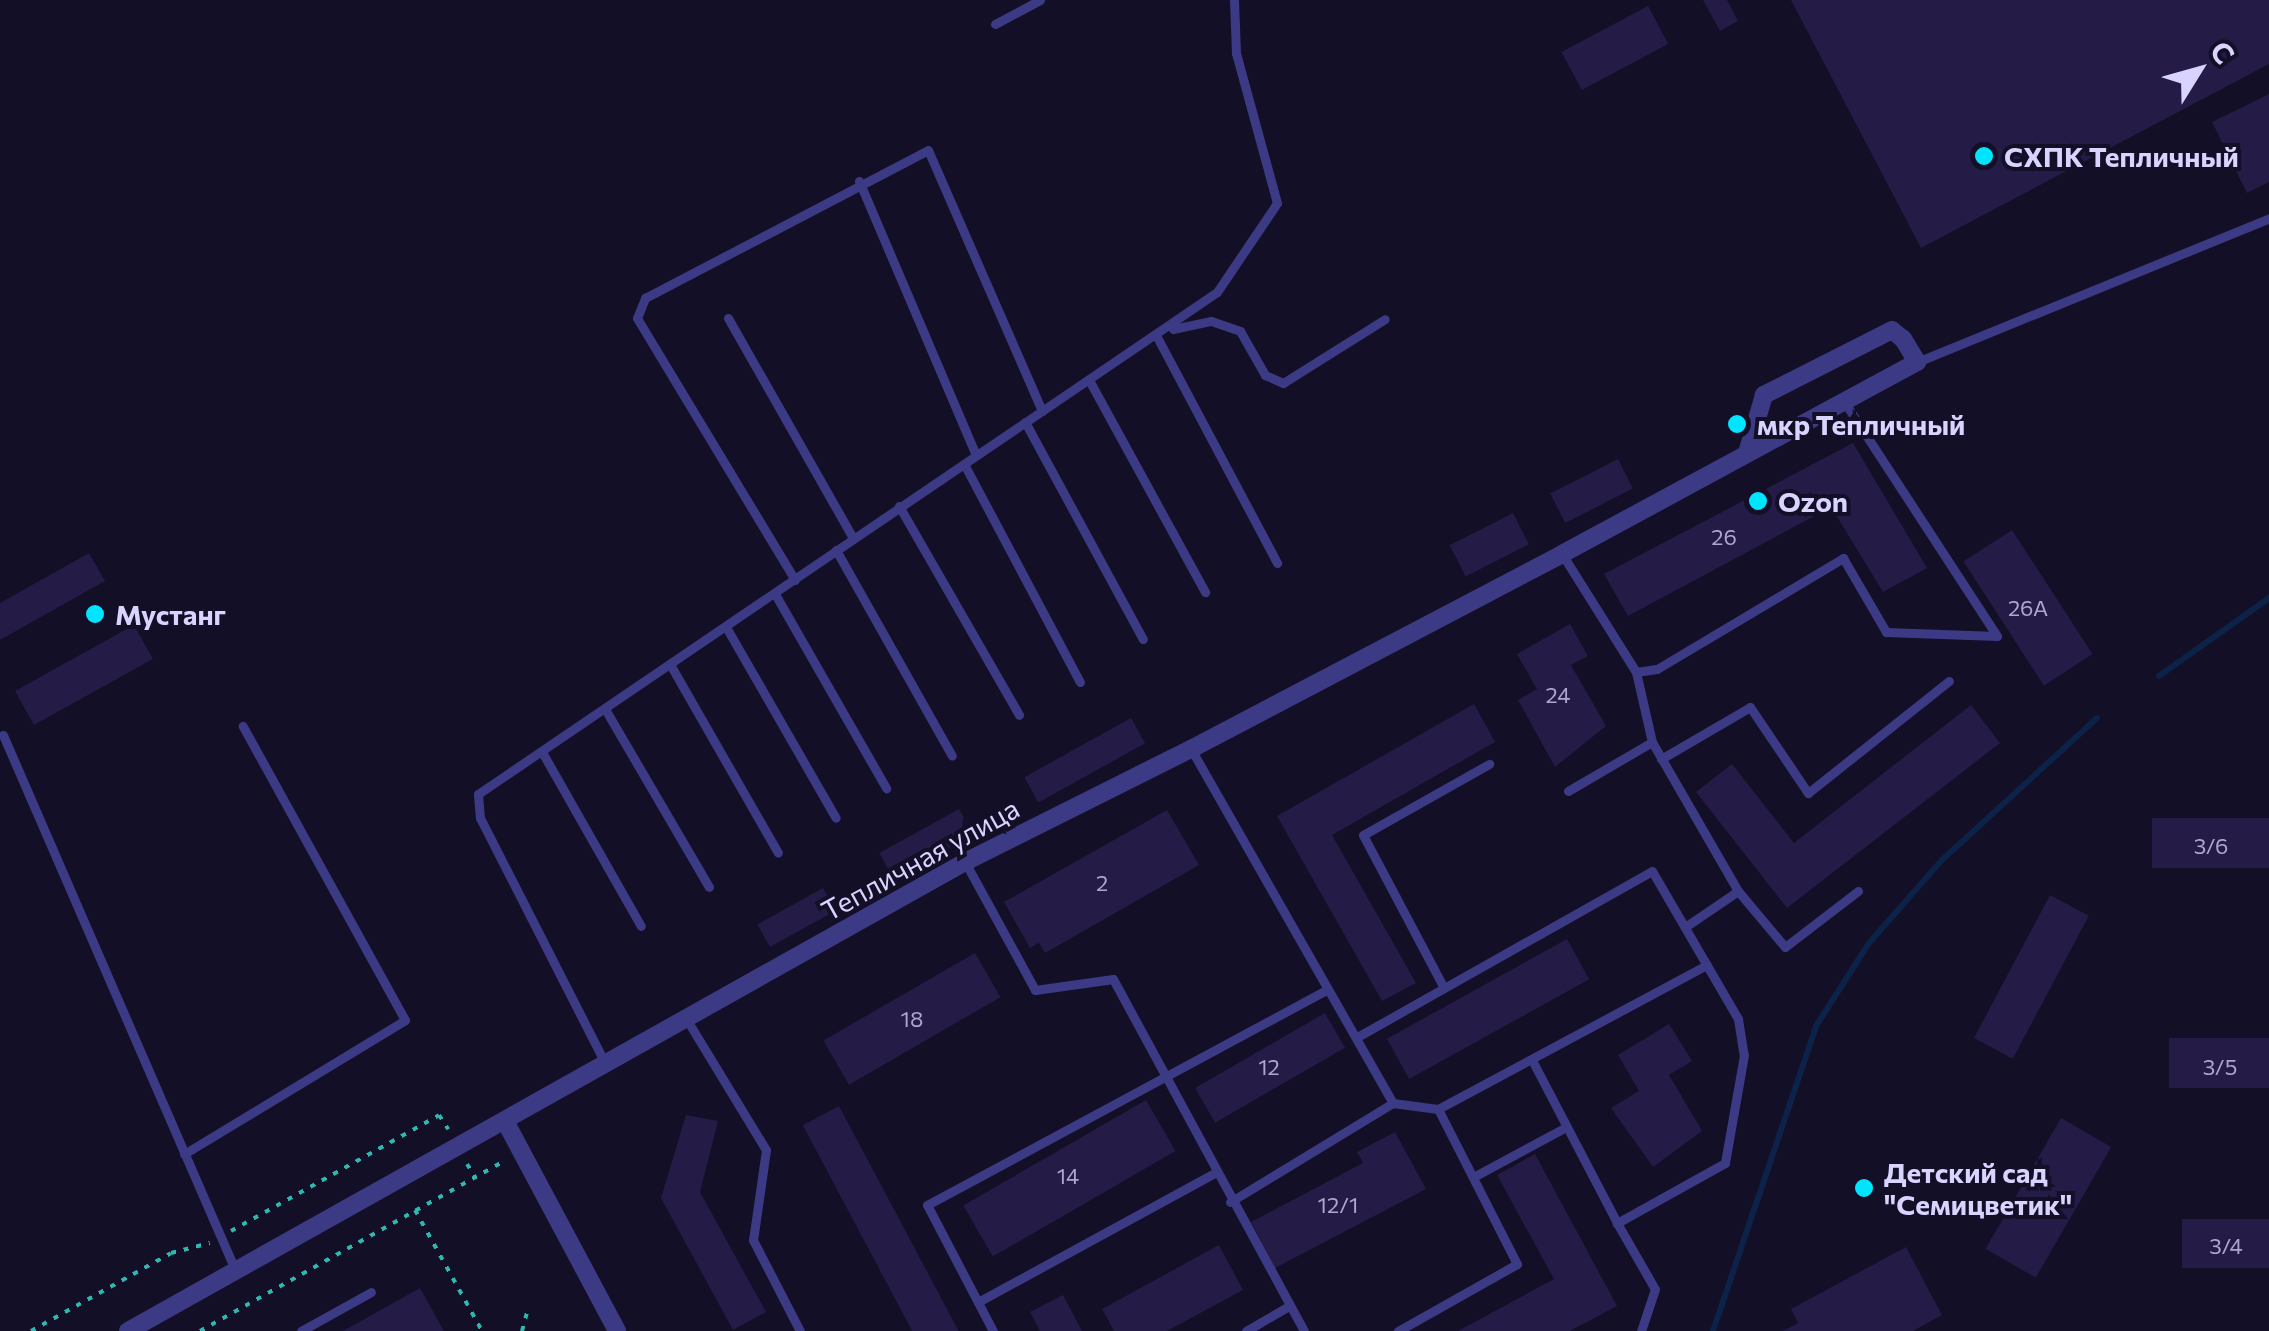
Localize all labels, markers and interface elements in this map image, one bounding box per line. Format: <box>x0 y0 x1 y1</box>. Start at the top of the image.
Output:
north arrow <box>2149 20 2249 120</box>
text: С <box>2204 34 2242 70</box>
place label: СХПК Тепличный <box>2004 139 2239 173</box>
marker: СХПК Тепличный <box>1973 145 1995 167</box>
place label: мкр Тепличный <box>1757 407 1965 441</box>
marker: мкр Тепличный <box>1726 413 1748 435</box>
place label: Ozon <box>1778 484 1848 518</box>
marker: Ozon <box>1747 490 1769 512</box>
house number: 26 <box>1711 524 1737 550</box>
house number: 26А <box>2008 595 2048 621</box>
place label: Мустанг <box>115 597 226 631</box>
marker: Мустанг <box>84 603 106 625</box>
house number: 24 <box>1545 682 1571 708</box>
street label: Тепличная улица <box>815 791 1025 927</box>
house number: 3/6 <box>2194 833 2228 859</box>
house number: 2 <box>1096 870 1108 896</box>
house number: 18 <box>901 1006 923 1032</box>
house number: 12 <box>1258 1054 1280 1080</box>
house number: 3/5 <box>2203 1054 2237 1080</box>
place label: Детский сад "Семицветик" <box>1884 1155 2072 1221</box>
house number: 14 <box>1057 1163 1079 1189</box>
marker: Детский сад "Семицветик" <box>1853 1177 1875 1199</box>
house number: 12/1 <box>1318 1192 1358 1218</box>
house number: 3/4 <box>2209 1233 2243 1259</box>

